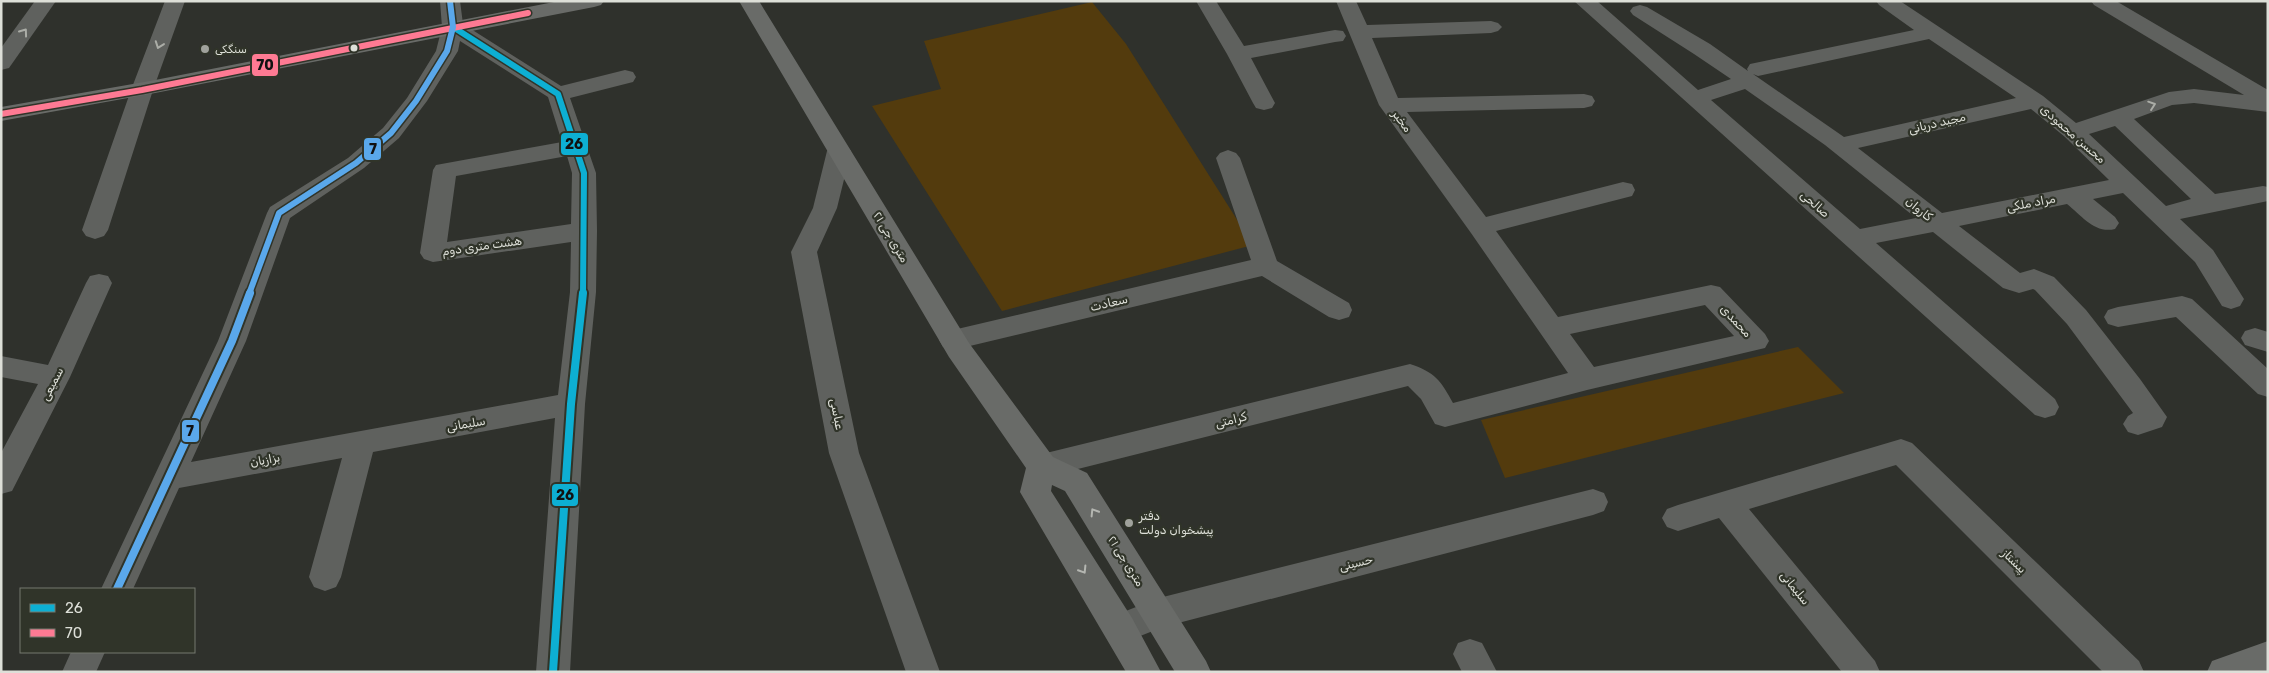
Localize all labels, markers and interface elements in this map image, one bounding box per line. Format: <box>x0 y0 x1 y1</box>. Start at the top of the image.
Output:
one-way arrow <box>18 28 27 38</box>
one-way arrow <box>155 41 165 49</box>
marker: سنگکی <box>199 43 211 55</box>
place label: سنگکی <box>215 43 247 56</box>
unlabelled marker <box>349 43 359 53</box>
line badge: 70 <box>251 53 279 77</box>
text: 70 <box>256 57 274 74</box>
one-way arrow <box>2147 101 2156 111</box>
street label: محسن محمودی <box>2037 102 2109 167</box>
street label: مخبر <box>1388 106 1415 136</box>
street label: مجید دریانی <box>1907 110 1967 137</box>
line badge: 26 <box>560 132 589 156</box>
text: 26 <box>565 136 583 153</box>
line badge: 7 <box>363 137 382 161</box>
text: 7 <box>369 141 377 158</box>
street label: صالحی <box>1797 188 1832 221</box>
street label: مراد ملکی <box>2005 191 2057 216</box>
street label: کاروان <box>1902 194 1936 225</box>
street label: ۲۱ متری جی <box>869 209 912 266</box>
street label: هشت متری دوم <box>441 233 523 261</box>
street label: سعادت <box>1089 292 1129 314</box>
street label: محمدی <box>1717 302 1755 340</box>
street label: سمیعی <box>38 365 67 404</box>
street label: عباسی <box>826 397 847 432</box>
street label: کرامتی <box>1214 409 1249 432</box>
street label: سلیمانی <box>445 414 487 435</box>
line badge: 7 <box>181 419 200 443</box>
text: 7 <box>186 423 194 440</box>
street label: بزازیان <box>249 450 281 471</box>
line badge: 26 <box>551 483 579 507</box>
text: 26 <box>556 487 574 504</box>
one-way arrow <box>1091 508 1101 517</box>
place label: دفتر پیشخوان دولت <box>1138 509 1213 538</box>
marker: دفتر پیشخوان دولت <box>1123 517 1135 529</box>
street label: ۲۱ متری جی <box>1104 533 1147 590</box>
street label: پیشتاز <box>1997 545 2029 577</box>
street label: حسینی <box>1338 552 1375 575</box>
one-way arrow <box>1077 565 1087 574</box>
street label: سلیمانی <box>1776 568 1813 608</box>
legend <box>20 588 195 653</box>
text: 26 <box>65 599 83 617</box>
text: 70 <box>65 624 82 642</box>

